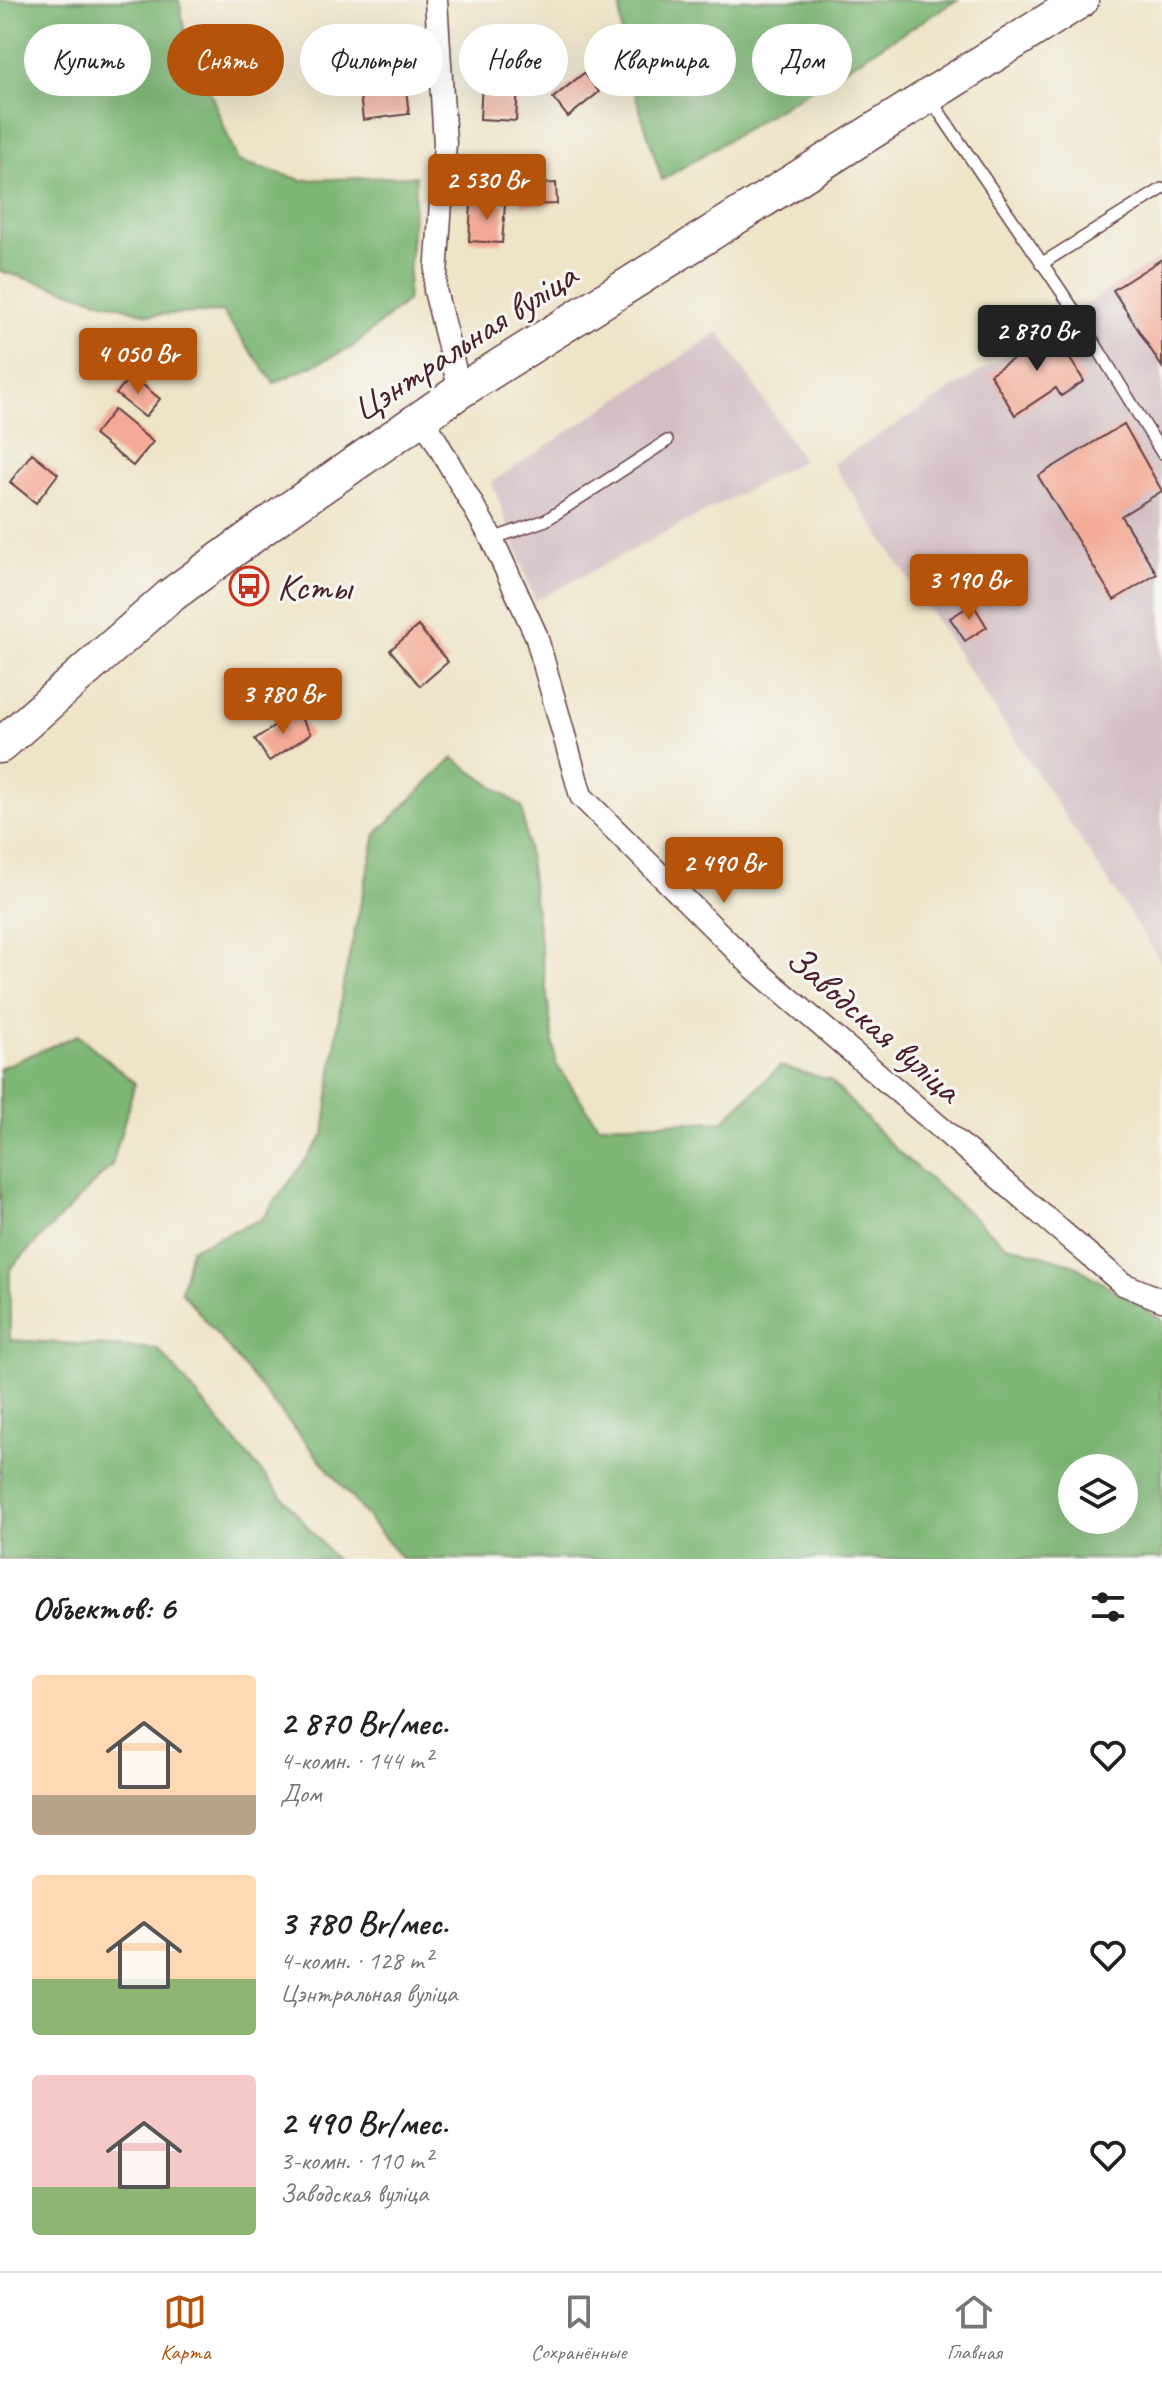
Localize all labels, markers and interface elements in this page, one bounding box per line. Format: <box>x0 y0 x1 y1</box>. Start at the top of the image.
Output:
chip: Купить <box>24 24 151 96</box>
chip: Снять <box>167 24 284 96</box>
chip: Фильтры <box>300 24 443 96</box>
chip: Новое <box>459 24 568 96</box>
chip: Квартира <box>584 24 736 96</box>
chip: Дом <box>752 24 852 96</box>
pin: 2 530 Br <box>404 154 570 222</box>
text: 2 530 Br <box>446 163 528 196</box>
street label: Цэнтральная вуліца <box>343 250 587 432</box>
pin: 2 870 Br <box>954 305 1120 373</box>
text: 2 870 Br <box>996 314 1078 347</box>
pin: 4 050 Br <box>55 328 221 396</box>
text: 4 050 Br <box>97 337 179 370</box>
pin: 3 190 Br <box>886 554 1052 622</box>
place label: Ксты <box>277 563 354 610</box>
text: 3 190 Br <box>928 563 1010 596</box>
bus stop icon: Ксты <box>228 565 270 607</box>
pin: 3 780 Br <box>200 668 366 736</box>
text: 3 780 Br <box>242 677 324 710</box>
pin: 2 490 Br <box>641 837 807 905</box>
text: 2 490 Br <box>683 846 765 879</box>
street label: Заводская вуліца <box>777 935 973 1114</box>
map controls <box>1058 1454 1138 1534</box>
button: layers <box>1058 1454 1138 1534</box>
icon: filters <box>1086 1585 1130 1629</box>
text: Объектов: 6 <box>32 1586 175 1629</box>
text: 2 870 Br/мес. <box>280 1701 448 1744</box>
icon: home <box>96 1707 192 1803</box>
icon: heart <box>1086 1733 1130 1777</box>
text: 4-комн. · 144 m² <box>280 1744 432 1777</box>
text: Дом <box>280 1777 322 1810</box>
text: 3 780 Br/мес. <box>280 1901 448 1944</box>
icon: home <box>96 1907 192 2003</box>
icon: heart <box>1086 1933 1130 1977</box>
text: 4-комн. · 128 m² <box>280 1944 432 1977</box>
text: Цэнтральная вуліца <box>280 1977 457 2010</box>
text: 2 490 Br/мес. <box>280 2101 448 2144</box>
icon: home <box>96 2107 192 2203</box>
icon: heart <box>1086 2133 1130 2177</box>
text: 3-комн. · 110 m² <box>280 2144 432 2177</box>
text: Заводская вуліца <box>280 2177 428 2210</box>
tab: Карта <box>160 2290 210 2366</box>
tab: Сохранённые <box>531 2290 626 2366</box>
tab: Главная <box>947 2290 1002 2366</box>

